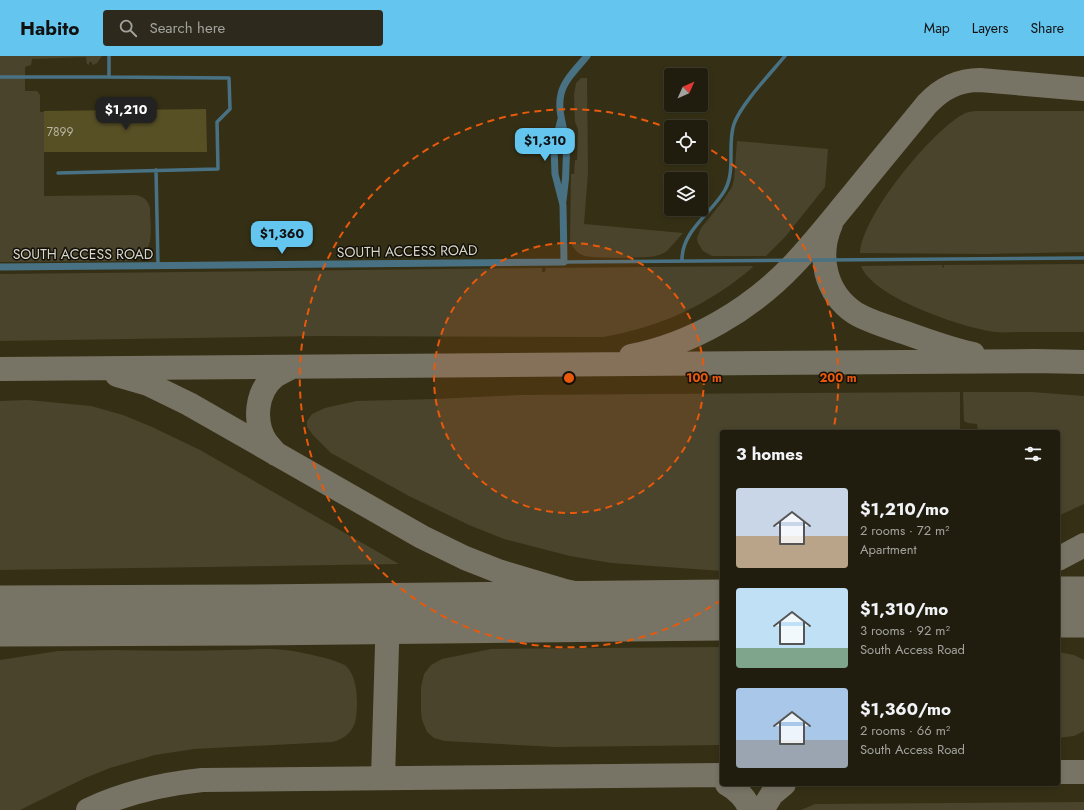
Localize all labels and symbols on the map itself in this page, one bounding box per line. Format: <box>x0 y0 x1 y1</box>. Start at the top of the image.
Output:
north arrow <box>664 68 708 112</box>
pin: $1,210 <box>93 97 159 131</box>
house number: 7899 <box>47 123 73 141</box>
pin: $1,310 <box>512 128 578 162</box>
pin: $1,360 <box>249 221 315 255</box>
street label: SOUTH ACCESS ROAD <box>336 240 478 262</box>
street label: SOUTH ACCESS ROAD <box>13 244 153 264</box>
text: 100 m <box>686 369 722 387</box>
text: 200 m <box>819 369 857 387</box>
centre of rings <box>562 371 576 385</box>

